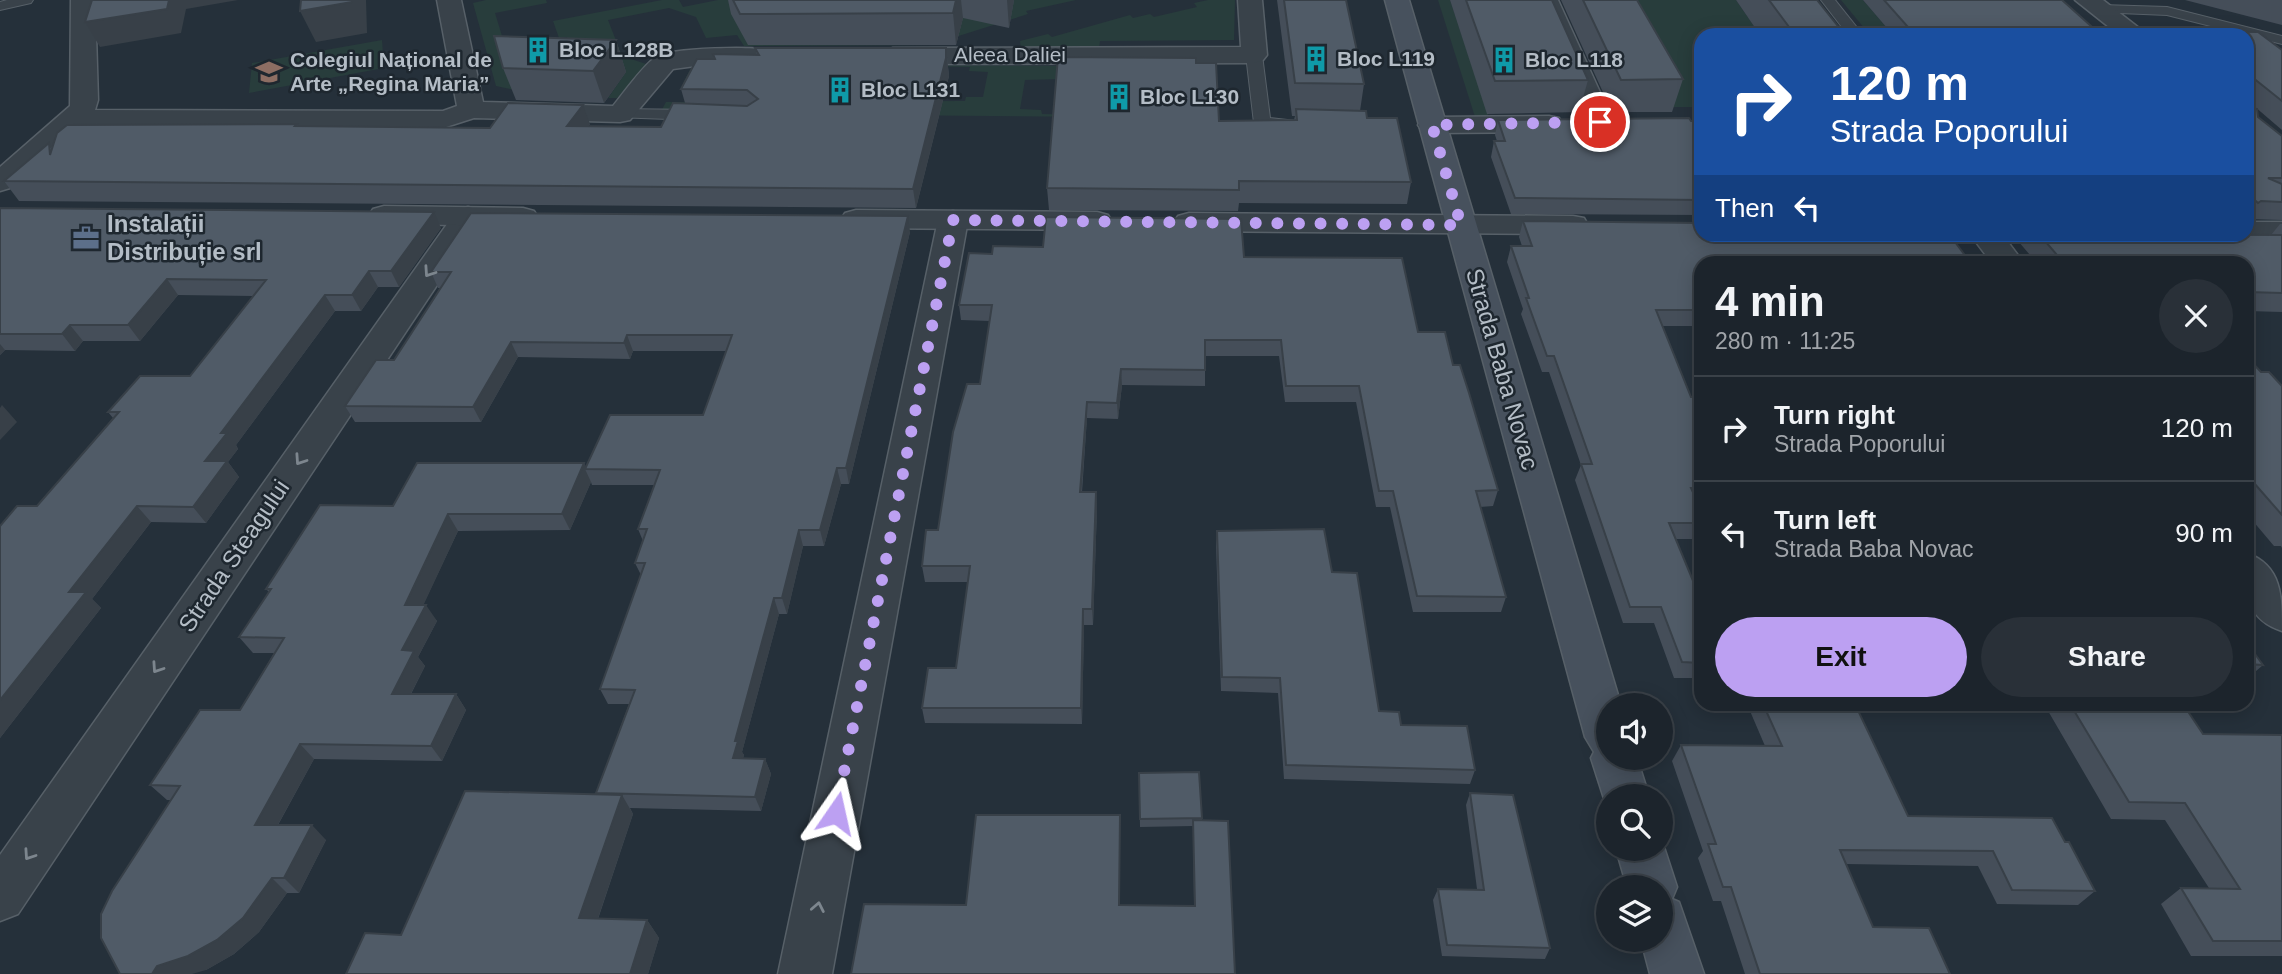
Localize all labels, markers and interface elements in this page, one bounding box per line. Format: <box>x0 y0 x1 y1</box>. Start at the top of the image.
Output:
building icon: Bloc L128B <box>523 35 553 65</box>
place label: Bloc L128B <box>559 38 673 61</box>
street label: Aleea Daliei <box>954 43 1066 66</box>
building icon: Bloc L119 <box>1301 44 1331 74</box>
building icon: Bloc L118 <box>1489 45 1519 75</box>
place label: Bloc L119 <box>1337 47 1435 70</box>
place label: Colegiul Național de Arte „Regina Maria” <box>290 48 492 95</box>
place label: Bloc L118 <box>1525 48 1623 71</box>
icon: right <box>1715 56 1806 147</box>
text: 120 m <box>1830 56 1969 110</box>
school or university icon: Colegiul Național de Arte „Regina Maria” <box>254 57 284 87</box>
building icon: Bloc L131 <box>825 75 855 105</box>
place label: Bloc L131 <box>861 78 961 101</box>
building icon: Bloc L130 <box>1104 82 1134 112</box>
place label: Bloc L130 <box>1140 85 1239 108</box>
pin <box>1570 92 1630 152</box>
icon: arrive <box>1581 103 1619 141</box>
text: Strada Poporului <box>1830 113 2068 149</box>
icon: left <box>1788 189 1826 227</box>
text: Then <box>1715 193 1774 223</box>
place label: Instalații Distribuție srl <box>107 210 262 266</box>
office icon: Instalații Distribuție srl <box>71 223 101 253</box>
one-way arrow <box>425 264 437 277</box>
street label: Strada Baba Novac <box>1461 265 1544 473</box>
text: 4 min <box>1715 278 1825 325</box>
button: close <box>2159 279 2233 353</box>
text: 280 m · 11:25 <box>1715 328 1855 354</box>
text: Turn right <box>1774 400 1895 430</box>
icon: right <box>1715 410 1753 448</box>
text: 120 m <box>2161 413 2233 443</box>
text: Strada Poporului <box>1774 431 1945 457</box>
one-way arrow <box>296 452 308 465</box>
street label: Strada Steagului <box>173 475 294 637</box>
text: Turn left <box>1774 505 1876 535</box>
icon: left <box>1715 515 1753 553</box>
text: 90 m <box>2175 518 2233 548</box>
text: Strada Baba Novac <box>1774 536 1973 562</box>
button: Exit <box>1715 617 1967 697</box>
button: Share <box>1981 617 2233 697</box>
one-way arrow <box>153 660 166 673</box>
map controls <box>1596 693 1673 952</box>
button: sound <box>1596 693 1673 770</box>
position arrow <box>799 776 873 850</box>
button: search <box>1596 784 1673 861</box>
one-way arrow <box>25 847 37 860</box>
button: layers <box>1596 875 1673 952</box>
one-way arrow <box>809 901 824 913</box>

